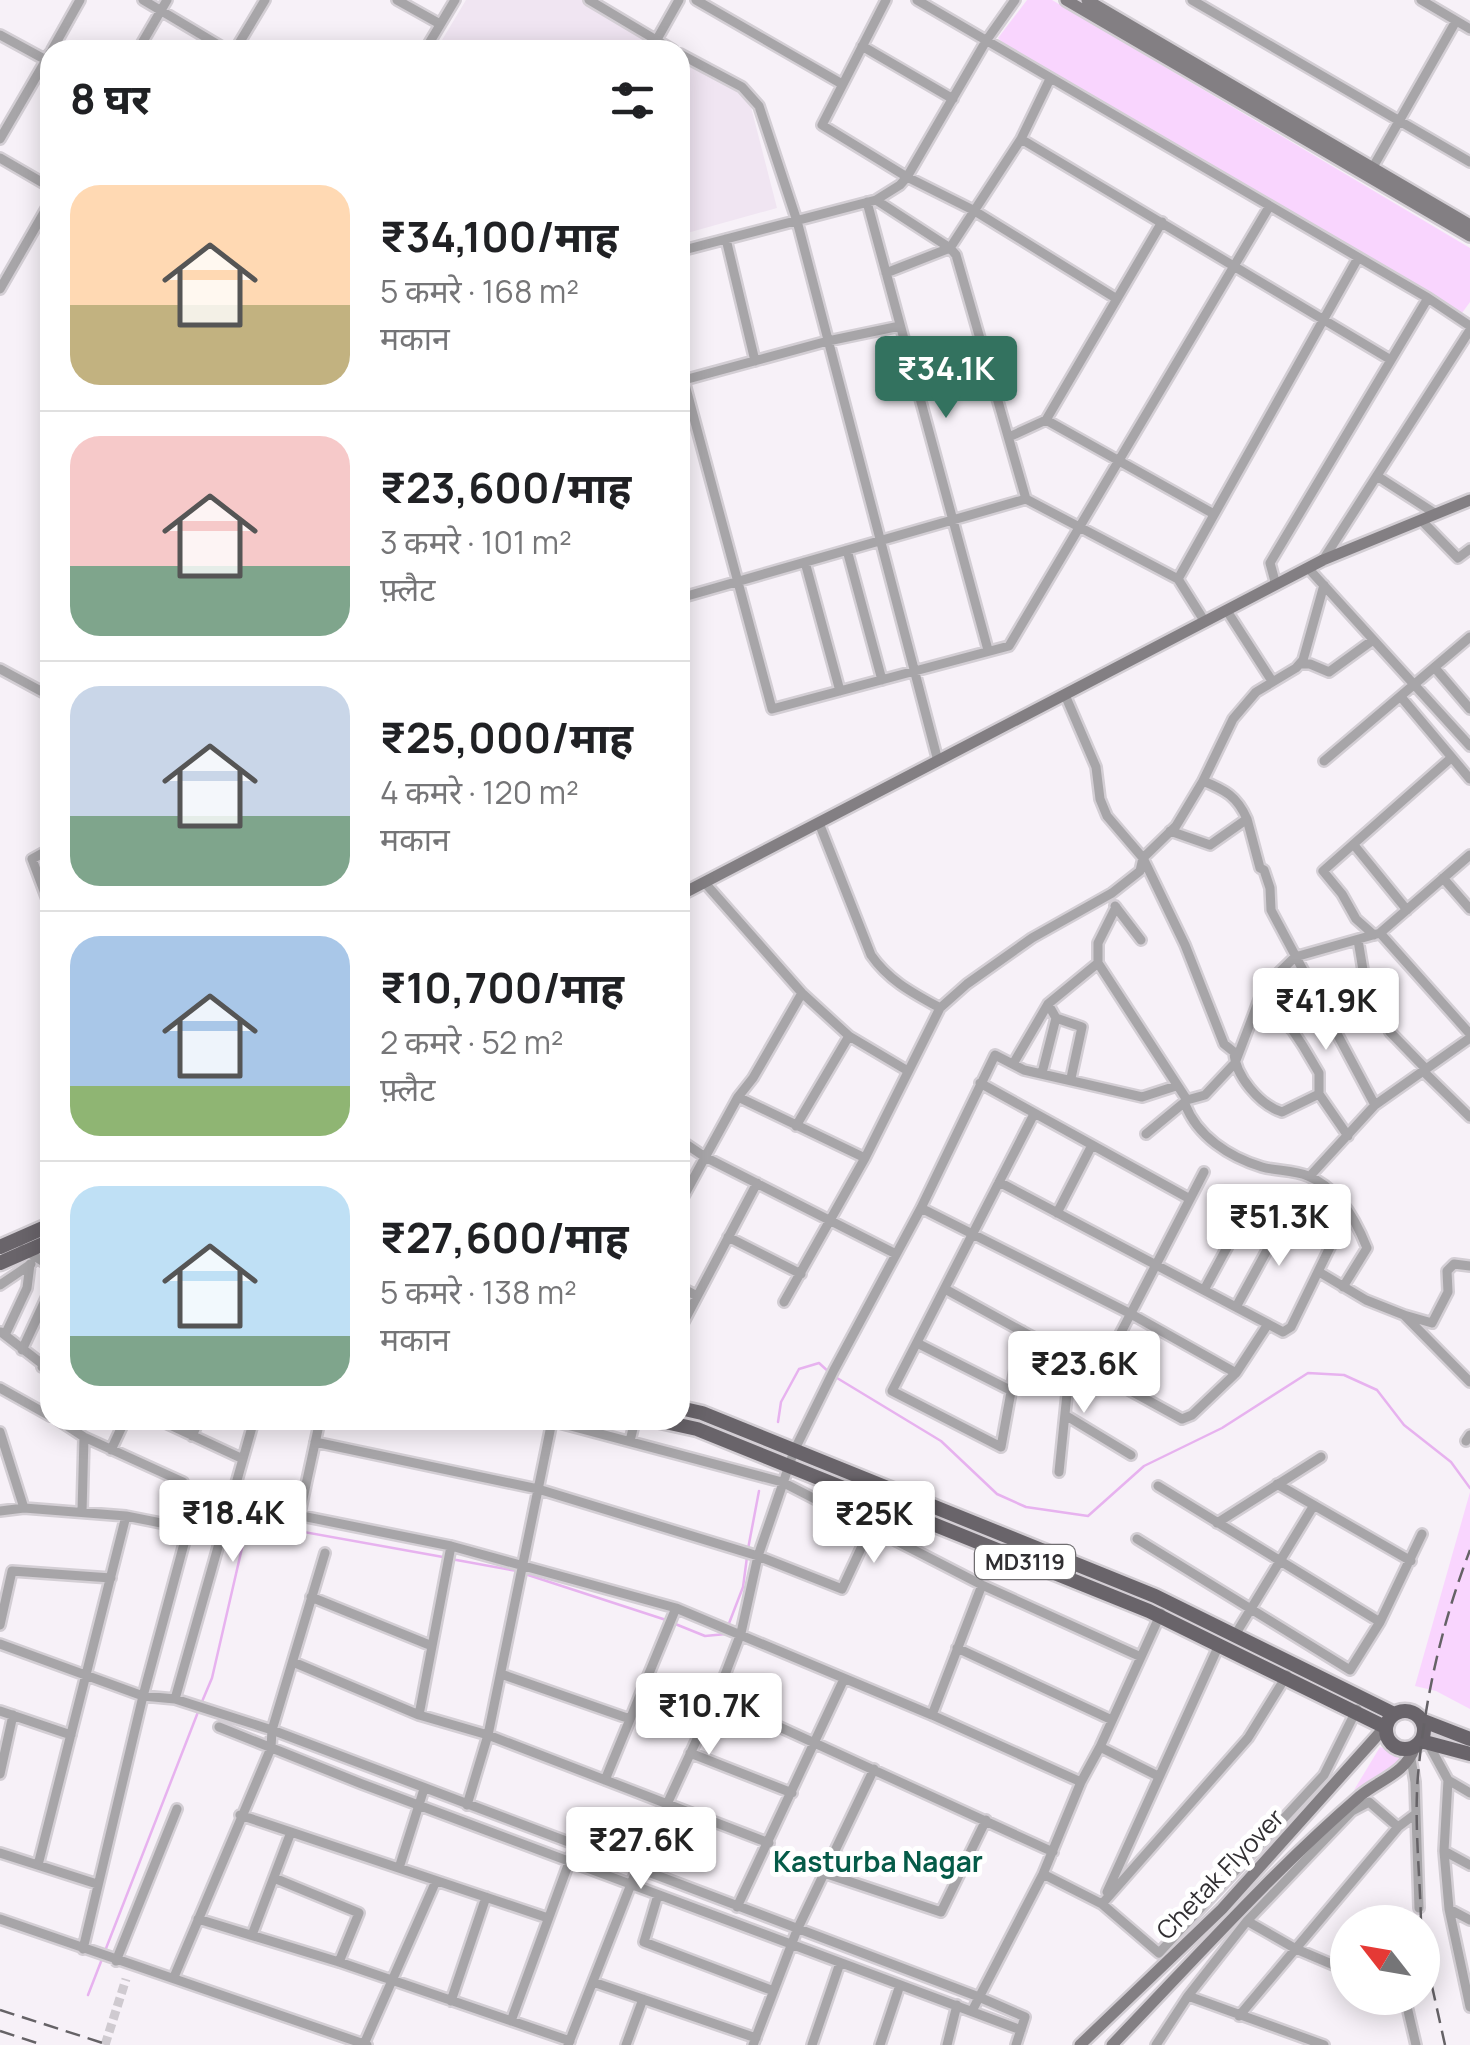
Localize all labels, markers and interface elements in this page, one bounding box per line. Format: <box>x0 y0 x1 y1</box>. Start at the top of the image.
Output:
text: 8 घर <box>70 69 150 127</box>
icon: filters <box>605 73 660 128</box>
text: ₹34,100/माह <box>380 207 618 265</box>
icon: home <box>150 225 270 345</box>
text: 5 कमरे · 168 m² <box>380 269 579 313</box>
text: मकान <box>380 316 450 360</box>
pin: ₹34.1K <box>865 336 1027 421</box>
text: ₹34.1K <box>897 346 995 390</box>
text: ₹23,600/माह <box>380 458 631 516</box>
icon: home <box>150 476 270 596</box>
text: 3 कमरे · 101 m² <box>380 520 572 564</box>
text: फ़्लैट <box>380 567 435 611</box>
text: ₹25,000/माह <box>380 708 633 766</box>
icon: home <box>150 726 270 846</box>
text: 4 कमरे · 120 m² <box>380 770 579 814</box>
text: मकान <box>380 817 450 861</box>
text: ₹10,700/माह <box>380 958 624 1016</box>
pin: ₹41.9K <box>1245 968 1407 1053</box>
icon: home <box>150 976 270 1096</box>
text: ₹41.9K <box>1275 978 1377 1022</box>
text: 2 कमरे · 52 m² <box>380 1020 564 1064</box>
text: फ़्लैट <box>380 1067 435 1111</box>
pin: ₹51.3K <box>1198 1184 1360 1269</box>
text: ₹51.3K <box>1229 1194 1329 1238</box>
text: ₹27,600/माह <box>380 1208 629 1266</box>
icon: home <box>150 1226 270 1346</box>
text: 5 कमरे · 138 m² <box>380 1270 577 1314</box>
text: मकान <box>380 1317 450 1361</box>
pin: ₹23.6K <box>1003 1331 1165 1416</box>
text: ₹23.6K <box>1030 1341 1138 1385</box>
pin: ₹18.4K <box>152 1480 314 1565</box>
pin: ₹25K <box>815 1481 933 1566</box>
text: ₹18.4K <box>181 1490 285 1534</box>
text: ₹25K <box>835 1491 913 1535</box>
road number: MD3119 <box>975 1545 1075 1579</box>
pin: ₹10.7K <box>628 1673 790 1758</box>
text: ₹10.7K <box>658 1683 760 1727</box>
street label: Chetak Flyover <box>1148 1800 1291 1947</box>
pin: ₹27.6K <box>560 1807 722 1892</box>
text: ₹27.6K <box>588 1817 694 1861</box>
district label: Kasturba Nagar <box>773 1842 983 1880</box>
north arrow <box>1330 1905 1440 2015</box>
map controls <box>1330 1905 1440 2015</box>

